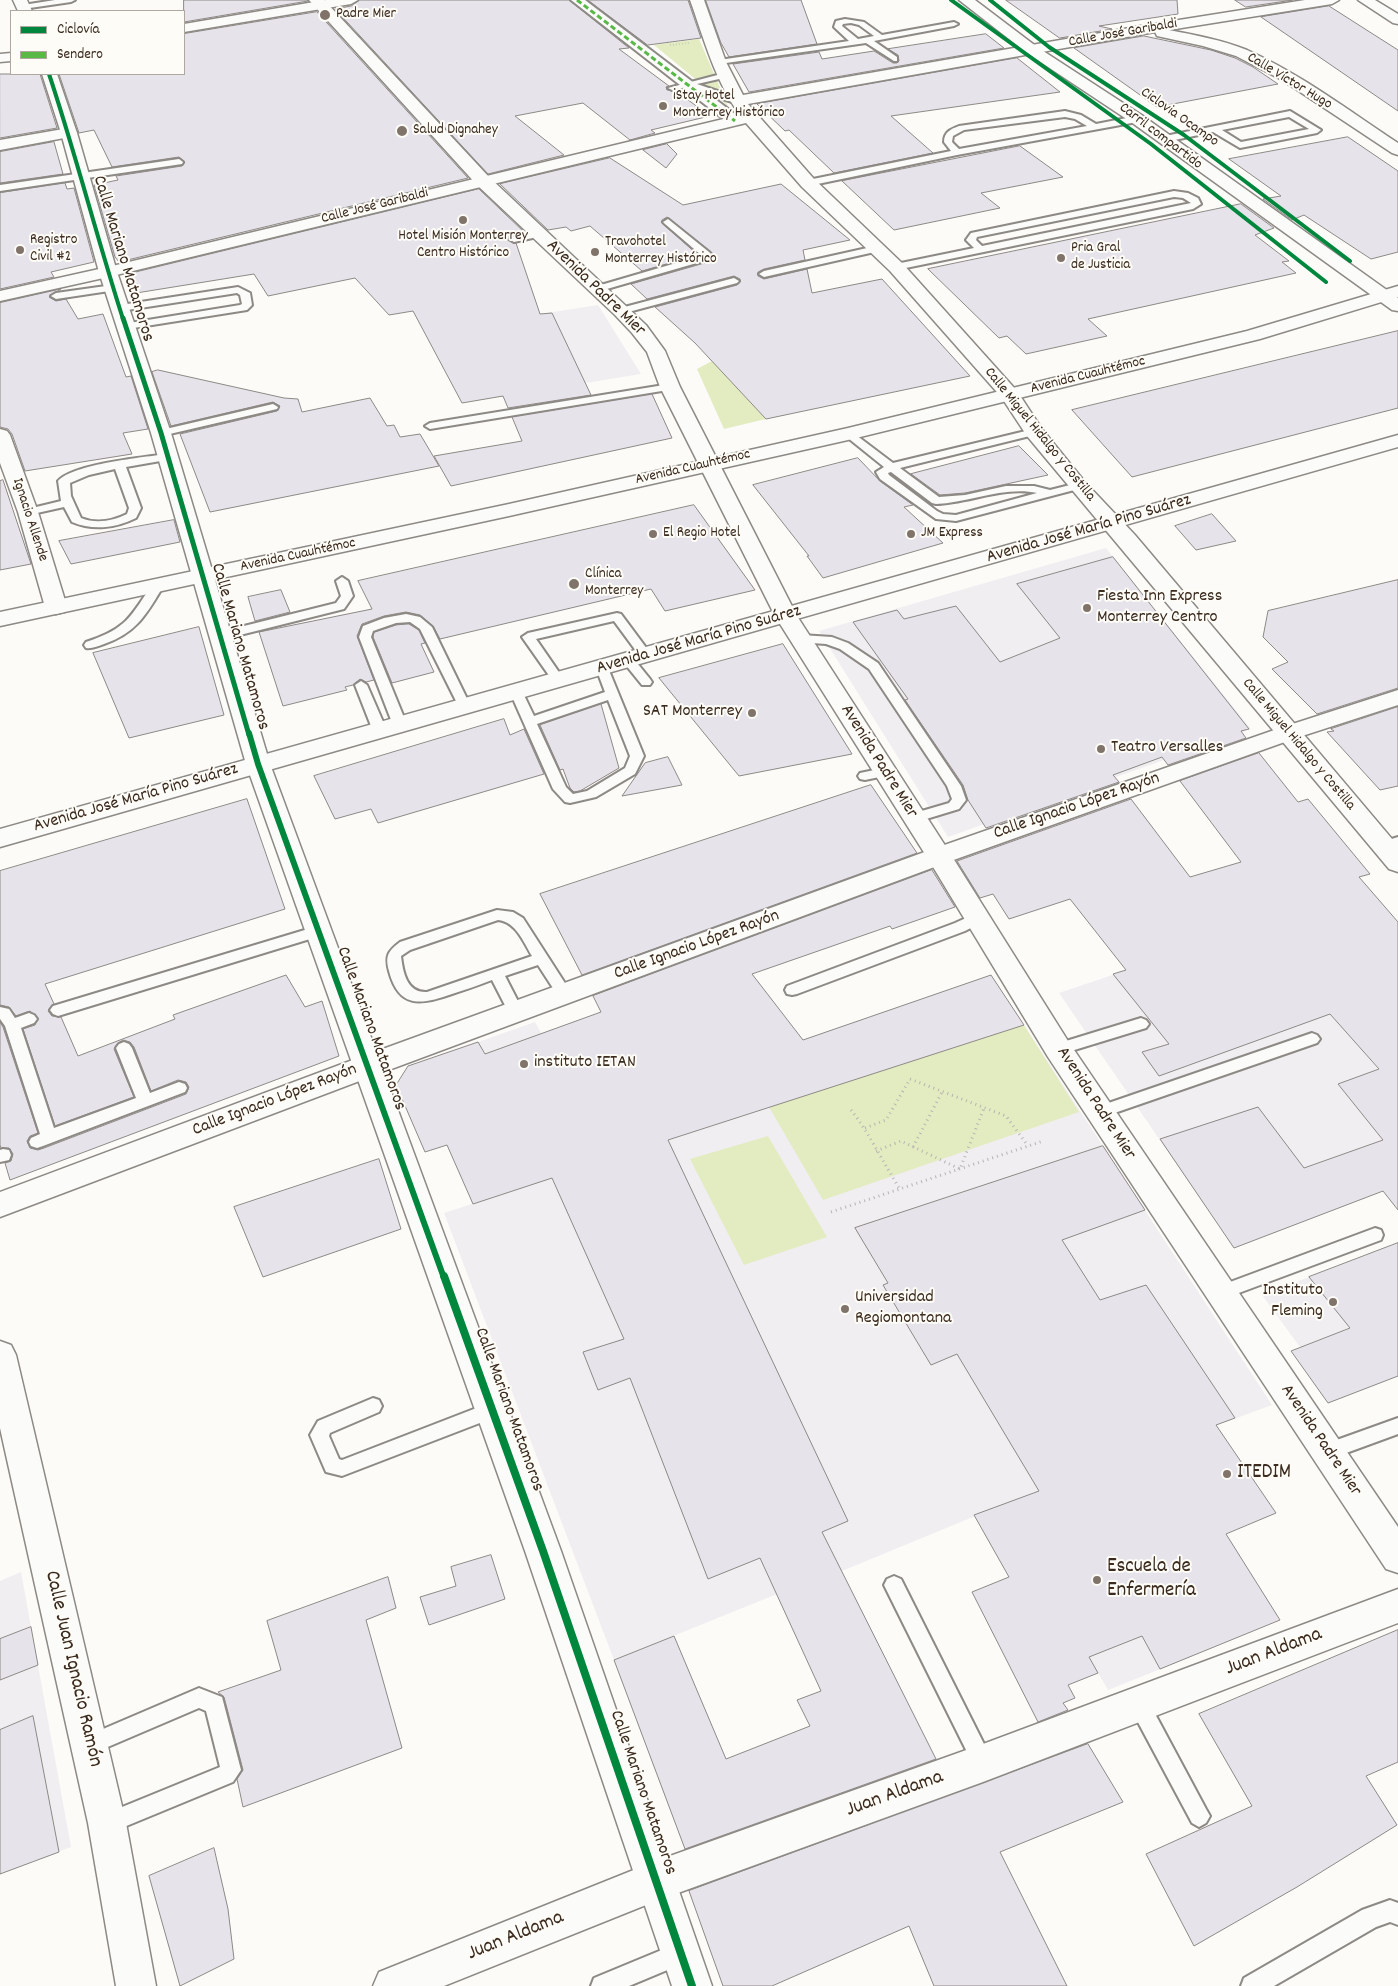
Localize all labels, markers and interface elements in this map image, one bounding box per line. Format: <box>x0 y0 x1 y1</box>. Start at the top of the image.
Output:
place label: Padre Mier <box>336 6 396 24</box>
marker: Padre Mier <box>318 8 332 22</box>
legend <box>10 10 185 75</box>
street label: Calle José Garibaldi <box>1067 16 1179 52</box>
text: Ciclovía <box>57 19 99 41</box>
text: Sendero <box>57 44 103 66</box>
street label: Calle Víctor Hugo <box>1243 50 1335 114</box>
street label: Ciclovia Ocampo <box>1136 84 1222 152</box>
place label: iStay Hotel Monterrey Histórico <box>673 88 785 123</box>
marker: iStay Hotel Monterrey Histórico <box>657 100 669 112</box>
street label: Carril compartido <box>1115 100 1205 174</box>
place label: Salud Dignahey <box>413 122 498 140</box>
marker: Salud Dignahey <box>395 124 409 138</box>
street label: Calle Mariano Matamoros <box>86 173 158 345</box>
street label: Calle José Garibaldi <box>320 185 430 229</box>
marker: Hotel Misión Monterrey Centro Histórico <box>457 214 469 226</box>
place label: Hotel Misión Monterrey Centro Histórico <box>398 228 528 263</box>
place label: Registro Civil #2 <box>30 232 77 267</box>
place label: Travohotel Monterrey Histórico <box>605 234 717 269</box>
street label: Avenida Padre Mier <box>541 236 649 342</box>
place label: Pria Gral de Justicia <box>1071 240 1130 275</box>
marker: Registro Civil #2 <box>14 244 26 256</box>
marker: Travohotel Monterrey Histórico <box>589 246 601 258</box>
marker: Pria Gral de Justicia <box>1055 252 1067 264</box>
street label: Avenida Cuauhtémoc <box>1029 353 1147 399</box>
street label: Calle Miguel Hidalgo y Costilla <box>979 364 1099 506</box>
street label: Avenida Cuauhtémoc <box>634 446 752 490</box>
street label: Ignacio Allende <box>7 476 51 564</box>
street label: Avenida José María Pino Suárez <box>984 490 1194 570</box>
place label: El Regio Hotel <box>663 525 740 543</box>
place label: JM Express <box>921 525 983 543</box>
marker: El Regio Hotel <box>647 528 659 540</box>
marker: JM Express <box>905 528 917 540</box>
street label: Avenida Cuauhtémoc <box>239 535 357 577</box>
street label: Calle Mariano Matamoros <box>205 561 273 733</box>
place label: Clínica Monterrey <box>585 566 643 601</box>
marker: Clínica Monterrey <box>567 577 581 591</box>
place label: Fiesta Inn Express Monterrey Centro <box>1097 587 1222 630</box>
street label: Avenida José María Pino Suárez <box>594 601 804 681</box>
marker: Fiesta Inn Express Monterrey Centro <box>1081 602 1093 614</box>
street label: Calle Miguel Hidalgo y Costilla <box>1237 675 1359 815</box>
street label: Avenida Padre Mier <box>834 701 922 823</box>
place label: SAT Monterrey <box>643 702 742 724</box>
marker: SAT Monterrey <box>746 707 758 719</box>
place label: Teatro Versalles <box>1111 738 1223 760</box>
marker: Teatro Versalles <box>1095 743 1107 755</box>
street label: Avenida José María Pino Suárez <box>31 759 241 839</box>
street label: Calle Ignacio López Rayón <box>991 768 1163 846</box>
street label: Calle Ignacio López Rayón <box>611 906 783 986</box>
street label: Calle Mariano Matamoros <box>330 944 410 1114</box>
street label: Avenida Padre Mier <box>1051 1044 1139 1164</box>
place label: instituto IETAN <box>534 1053 636 1075</box>
marker: instituto IETAN <box>518 1058 530 1070</box>
street label: Calle Ignacio López Rayón <box>190 1060 360 1142</box>
place label: Instituto Fleming <box>1263 1281 1323 1324</box>
place label: Universidad Regiomontana <box>855 1288 951 1330</box>
marker: Instituto Fleming <box>1327 1296 1339 1308</box>
marker: Universidad Regiomontana <box>839 1303 851 1315</box>
street label: Calle Mariano Matamoros <box>468 1325 548 1495</box>
street label: Avenida Padre Mier <box>1275 1381 1365 1501</box>
place label: ITEDIM <box>1237 1461 1291 1487</box>
marker: ITEDIM <box>1221 1468 1233 1480</box>
place label: Escuela de Enfermería <box>1107 1555 1196 1605</box>
street label: Calle Juan Ignacio Ramón <box>37 1568 107 1770</box>
marker: Escuela de Enfermería <box>1091 1574 1103 1586</box>
street label: Juan Aldama <box>1222 1623 1326 1683</box>
street label: Calle Mariano Matamoros <box>604 1708 680 1878</box>
street label: Juan Aldama <box>843 1766 947 1824</box>
street label: Juan Aldama <box>464 1906 568 1968</box>

